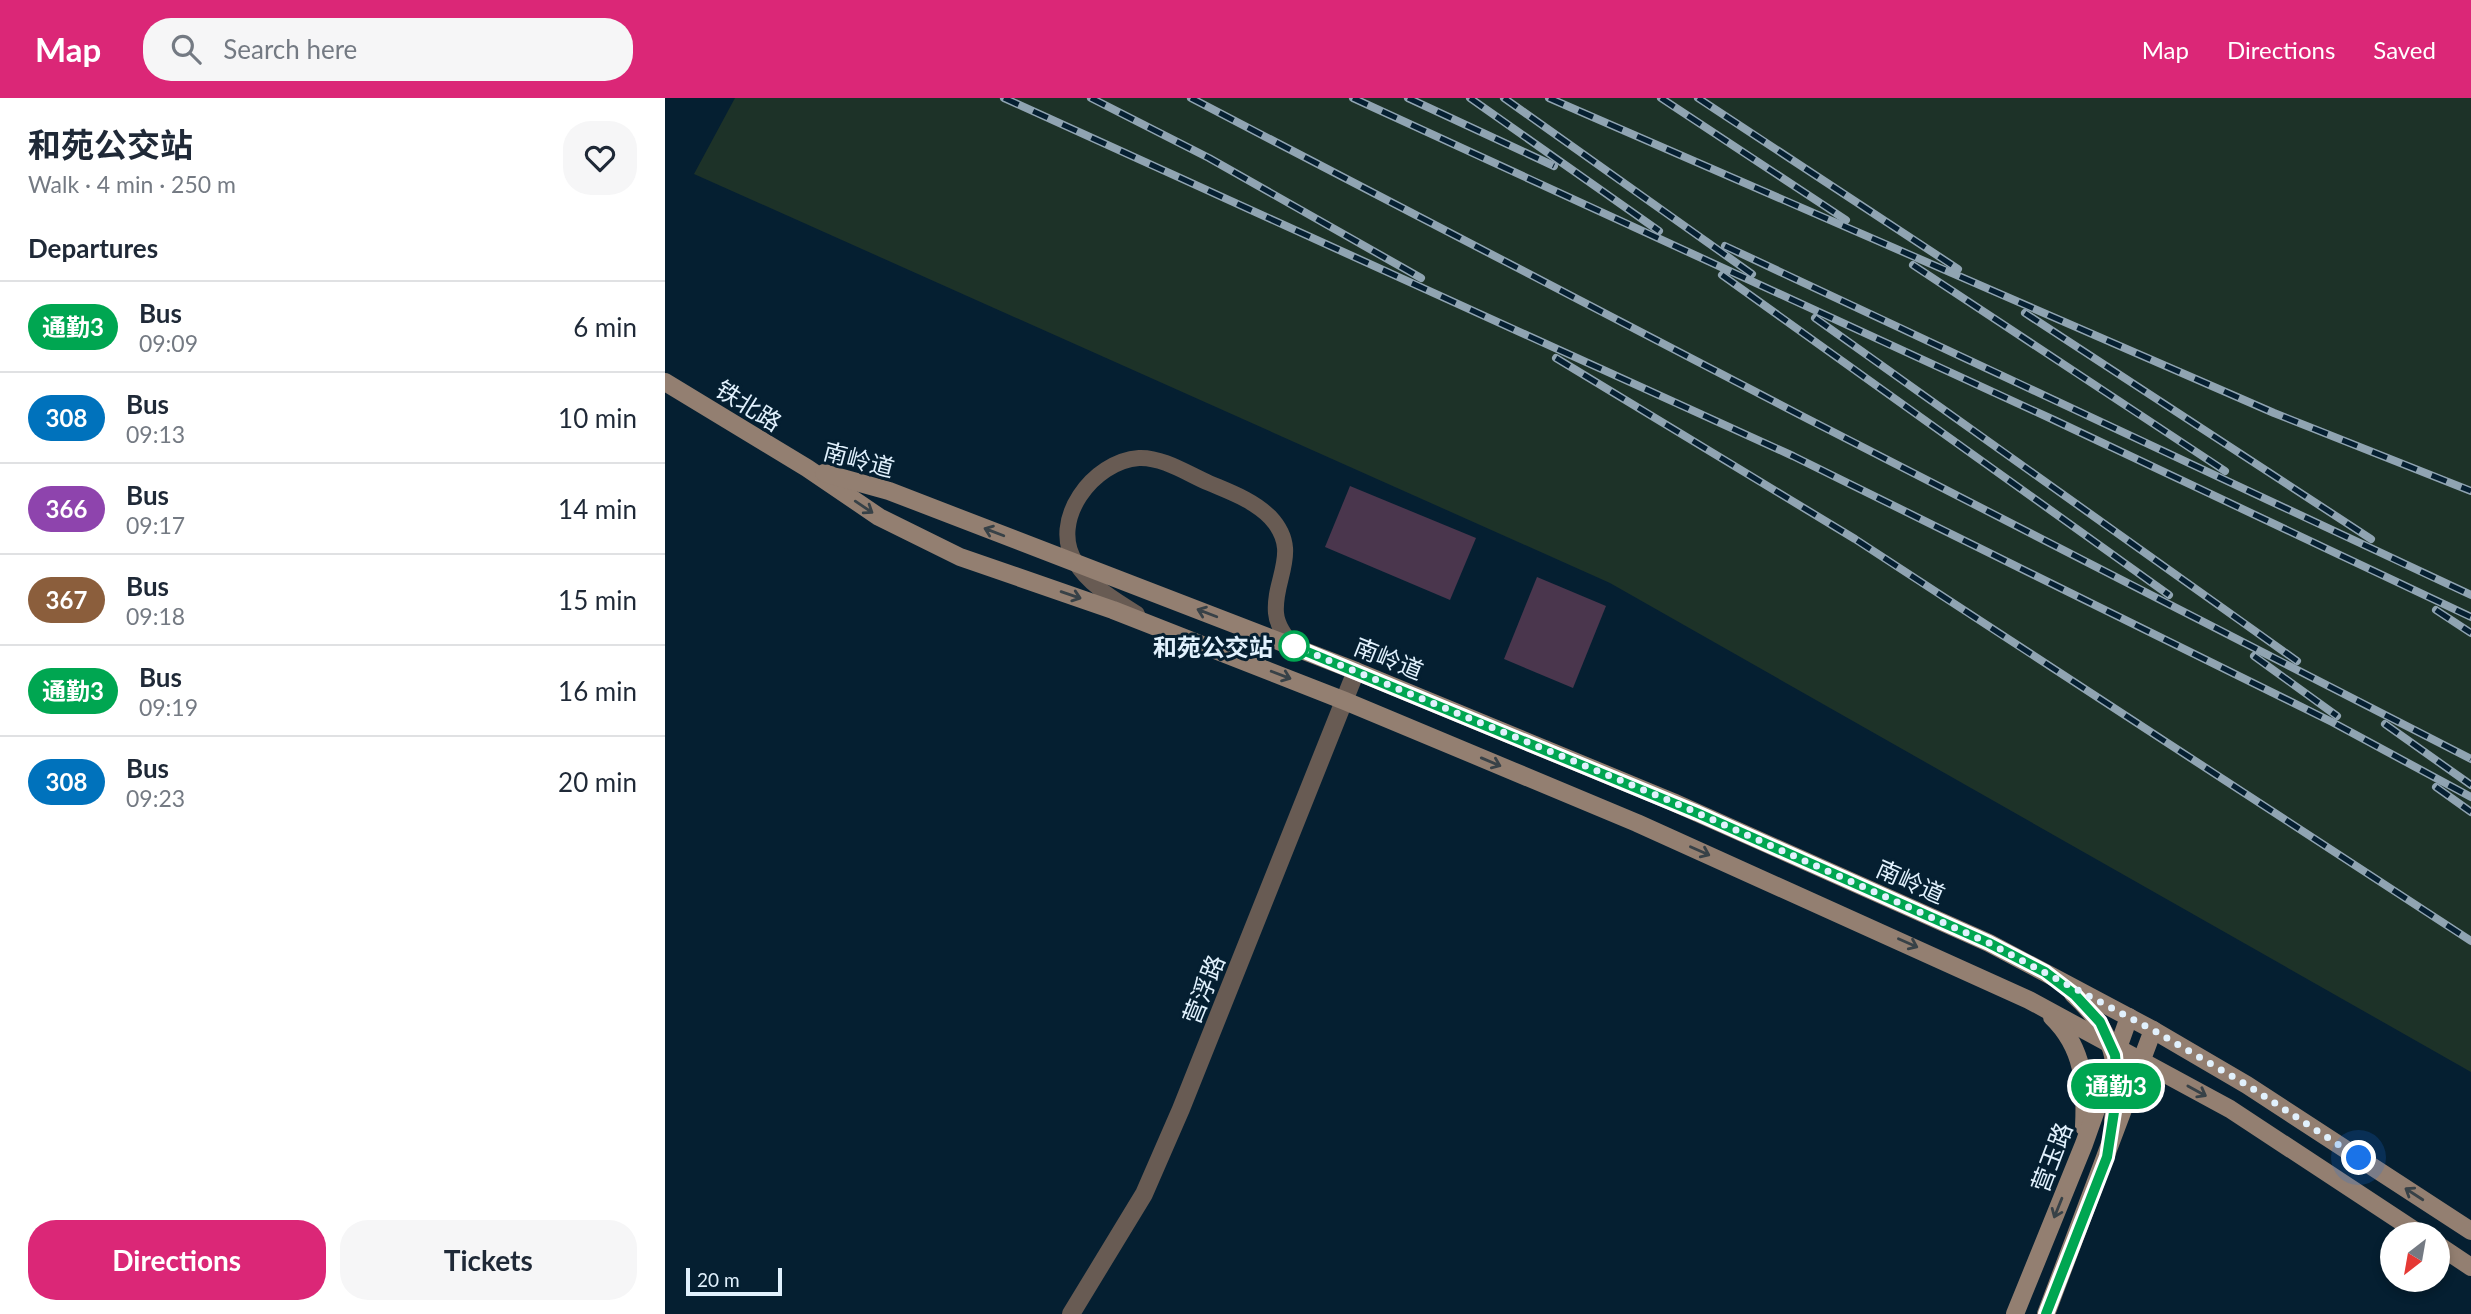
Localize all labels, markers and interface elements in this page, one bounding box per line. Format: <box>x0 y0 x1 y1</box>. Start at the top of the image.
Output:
search box <box>143 18 633 81</box>
text: Map <box>35 29 101 69</box>
icon: search <box>167 30 205 68</box>
text: Search here <box>223 33 357 65</box>
text: Map <box>2142 35 2189 64</box>
text: Directions <box>2227 35 2335 64</box>
text: Saved <box>2373 35 2436 64</box>
button: heart <box>563 121 637 195</box>
text: 和苑公交站 <box>28 124 193 164</box>
text: Walk · 4 min · 250 m <box>28 170 236 198</box>
text: Departures <box>28 232 158 264</box>
text: Bus <box>139 297 182 329</box>
text: 6 min <box>573 311 637 343</box>
text: 通勤3 <box>42 312 104 341</box>
text: 09:09 <box>139 329 198 357</box>
street label: 铁北路 <box>711 374 787 436</box>
text: Bus <box>126 388 169 420</box>
text: 10 min <box>558 402 637 434</box>
text: 308 <box>46 403 87 432</box>
text: 09:13 <box>126 420 185 448</box>
street label: 南岭道 <box>820 436 898 482</box>
text: Bus <box>126 479 169 511</box>
text: 14 min <box>558 493 637 525</box>
text: 366 <box>46 494 87 523</box>
one-way arrow <box>854 500 873 514</box>
text: 09:17 <box>126 511 185 539</box>
one-way arrow <box>984 524 1006 537</box>
text: Bus <box>126 570 169 602</box>
text: 15 min <box>558 584 637 616</box>
text: 367 <box>46 585 87 614</box>
one-way arrow <box>1059 590 1081 602</box>
text: 09:18 <box>126 602 185 630</box>
one-way arrow <box>1196 606 1218 618</box>
marker: 和苑公交站 <box>1279 631 1309 661</box>
street label: 南岭道 <box>1350 631 1428 685</box>
place label: 和苑公交站 <box>1153 632 1273 661</box>
text: Bus <box>139 661 182 693</box>
one-way arrow <box>1269 670 1291 683</box>
text: 16 min <box>558 675 637 707</box>
text: 通勤3 <box>42 676 104 705</box>
text: 09:19 <box>139 693 198 721</box>
text: Bus <box>126 752 169 784</box>
one-way arrow <box>1480 756 1501 769</box>
text: 20 min <box>558 766 637 798</box>
text: 308 <box>46 767 87 796</box>
text: 09:23 <box>126 784 185 812</box>
one-way arrow <box>1689 845 1710 858</box>
street label: 南岭道 <box>1872 853 1950 909</box>
one-way arrow <box>1897 937 1918 950</box>
street label: 营浮路 <box>1176 950 1230 1028</box>
line badge: 通勤3 <box>2076 1063 2156 1109</box>
text: 通勤3 <box>2085 1071 2147 1100</box>
one-way arrow <box>2186 1085 2207 1098</box>
street label: 营玉路 <box>2025 1118 2077 1196</box>
your location <box>2341 1140 2376 1175</box>
one-way arrow <box>2404 1186 2424 1200</box>
one-way arrow <box>2051 1196 2064 1218</box>
button: Directions <box>28 1220 326 1300</box>
button: Tickets <box>340 1220 637 1300</box>
north arrow <box>2380 1222 2450 1292</box>
map controls <box>2380 1222 2450 1292</box>
scale bar <box>686 1265 782 1297</box>
text: 20 m <box>697 1268 740 1291</box>

